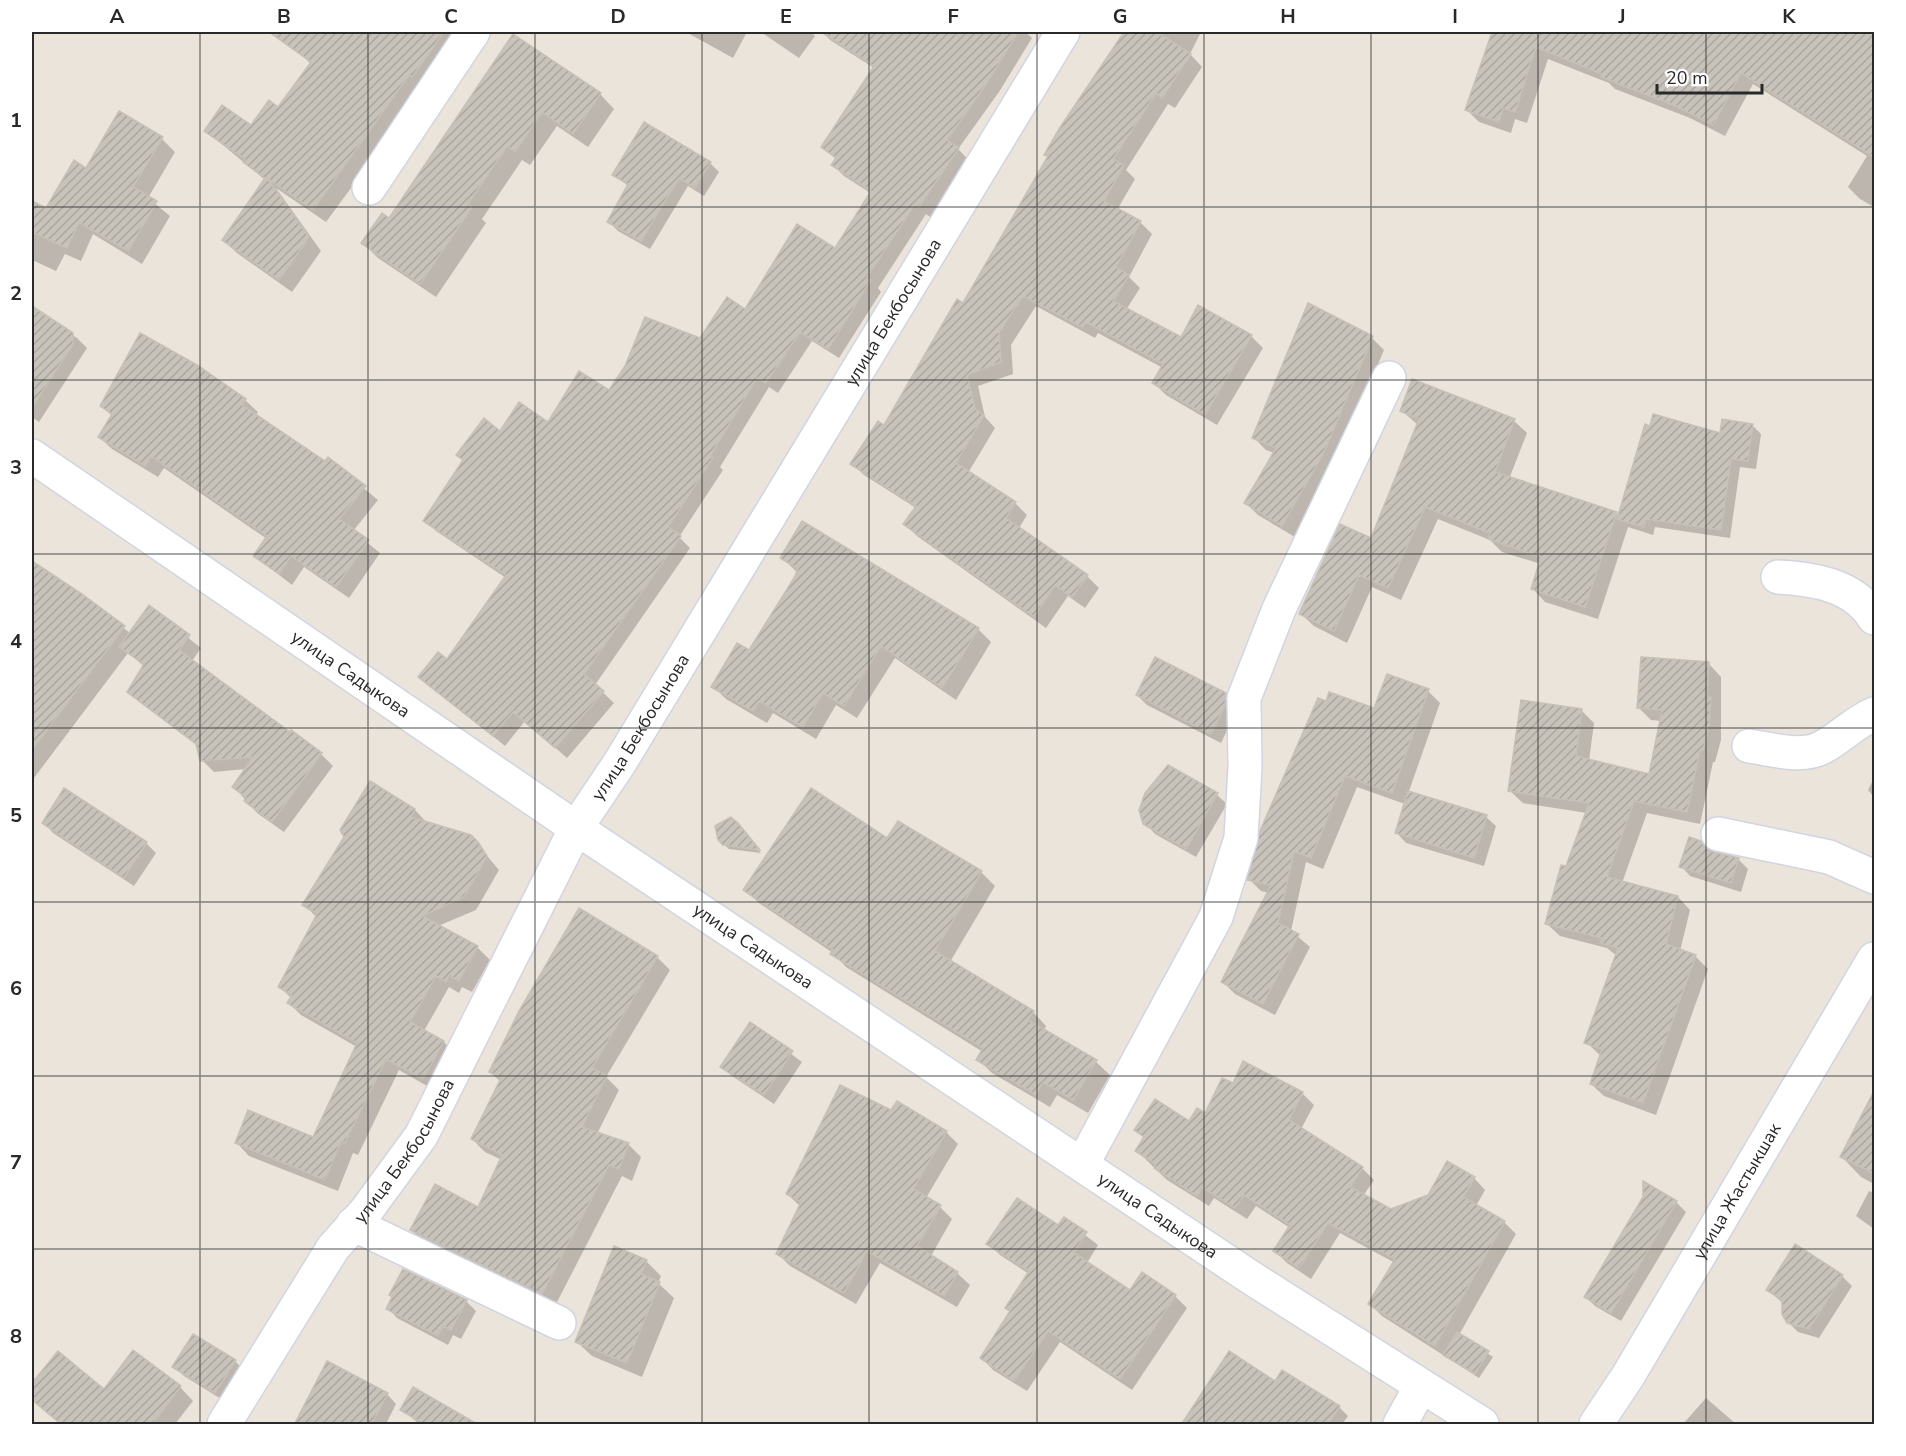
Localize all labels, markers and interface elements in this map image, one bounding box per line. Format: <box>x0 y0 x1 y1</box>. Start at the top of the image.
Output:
text: A <box>110 3 125 30</box>
text: B <box>277 3 291 30</box>
text: C <box>444 3 458 30</box>
text: D <box>610 3 626 30</box>
text: E <box>780 3 792 30</box>
text: F <box>947 3 959 30</box>
text: G <box>1113 3 1127 30</box>
text: H <box>1280 3 1296 30</box>
text: I <box>1452 3 1458 30</box>
text: J <box>1617 3 1626 30</box>
text: K <box>1782 3 1796 30</box>
scale bar <box>1657 57 1762 95</box>
text: 20 m <box>1666 66 1708 90</box>
text: 1 <box>10 107 22 134</box>
street label: улица Бекбосынова <box>839 234 947 390</box>
text: 2 <box>10 280 22 307</box>
text: 3 <box>10 454 22 481</box>
street label: улица Садыкова <box>286 625 415 723</box>
text: 4 <box>10 628 22 655</box>
street label: улица Бекбосынова <box>586 649 695 805</box>
text: 5 <box>10 802 22 829</box>
street label: улица Садыкова <box>689 897 818 995</box>
text: 6 <box>10 975 22 1002</box>
street label: улица Бекбосынова <box>349 1075 460 1229</box>
street label: улица Жастыкшак <box>1687 1118 1787 1264</box>
text: 7 <box>10 1149 22 1176</box>
street label: улица Садыкова <box>1093 1167 1222 1264</box>
text: 8 <box>10 1323 22 1350</box>

